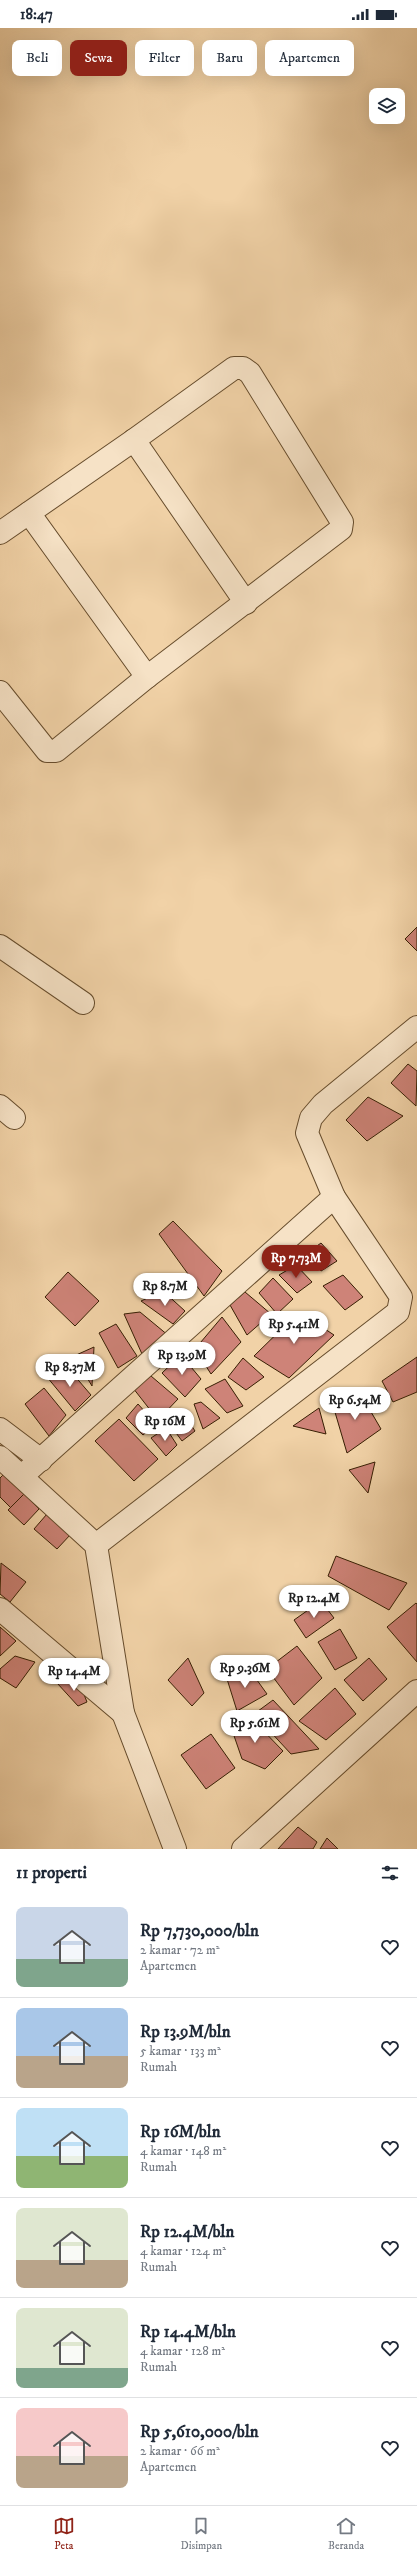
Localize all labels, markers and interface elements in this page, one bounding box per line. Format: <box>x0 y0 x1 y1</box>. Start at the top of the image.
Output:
text: 18:47 <box>20 5 53 24</box>
chip: Beli <box>12 40 62 76</box>
chip: Sewa <box>70 40 127 76</box>
chip: Filter <box>135 40 194 76</box>
chip: Baru <box>202 40 257 76</box>
chip: Apartemen <box>265 40 354 76</box>
map controls <box>369 88 405 124</box>
button: layers <box>369 88 405 124</box>
pin: Rp 7.73M <box>255 1245 337 1279</box>
text: Rp 7.73M <box>271 1250 321 1266</box>
pin: Rp 8.7M <box>128 1273 202 1307</box>
text: Rp 8.7M <box>142 1278 188 1294</box>
pin: Rp 5.41M <box>253 1311 335 1345</box>
text: Rp 5.41M <box>268 1316 320 1332</box>
pin: Rp 13.9M <box>141 1342 223 1376</box>
text: Rp 13.9M <box>157 1347 207 1363</box>
pin: Rp 8.37M <box>29 1354 111 1388</box>
text: Rp 8.37M <box>44 1359 96 1375</box>
pin: Rp 6.54M <box>314 1387 396 1421</box>
text: Rp 6.54M <box>329 1392 381 1408</box>
pin: Rp 16M <box>132 1408 198 1442</box>
text: Rp 16M <box>144 1413 186 1429</box>
pin: Rp 12.4M <box>273 1585 355 1619</box>
text: Rp 12.4M <box>288 1590 340 1606</box>
pin: Rp 9.36M <box>204 1655 286 1689</box>
pin: Rp 14.4M <box>33 1658 115 1692</box>
text: Rp 9.36M <box>219 1660 271 1676</box>
text: Rp 14.4M <box>47 1663 101 1679</box>
pin: Rp 5.61M <box>214 1710 296 1744</box>
text: Rp 5.61M <box>230 1715 280 1731</box>
text: 11 properti <box>16 1862 87 1884</box>
icon: filters <box>379 1862 401 1884</box>
text: Rp 7,730,000/bln <box>140 1920 259 1942</box>
icon: home <box>48 1923 96 1971</box>
icon: heart <box>379 1936 401 1958</box>
text: 2 kamar · 72 m² <box>140 1942 220 1958</box>
text: Apartemen <box>140 1958 197 1974</box>
text: Rp 13.9M/bln <box>140 2021 231 2043</box>
icon: home <box>48 2024 96 2072</box>
icon: heart <box>379 2037 401 2059</box>
text: 5 kamar · 133 m² <box>140 2043 221 2059</box>
text: Rumah <box>140 2059 177 2075</box>
text: Rp 16M/bln <box>140 2121 221 2143</box>
icon: home <box>48 2124 96 2172</box>
icon: heart <box>379 2137 401 2159</box>
text: 4 kamar · 148 m² <box>140 2143 226 2159</box>
text: Rumah <box>140 2159 177 2175</box>
text: Rp 12.4M/bln <box>140 2221 234 2243</box>
icon: home <box>48 2224 96 2272</box>
icon: heart <box>379 2237 401 2259</box>
text: 4 kamar · 124 m² <box>140 2243 226 2259</box>
text: Rumah <box>140 2259 177 2275</box>
text: Rp 14.4M/bln <box>140 2321 236 2343</box>
icon: home <box>48 2324 96 2372</box>
icon: heart <box>379 2337 401 2359</box>
text: 4 kamar · 128 m² <box>140 2343 225 2359</box>
text: Rumah <box>140 2359 177 2375</box>
text: Rp 5,610,000/bln <box>140 2421 259 2443</box>
icon: home <box>48 2424 96 2472</box>
icon: heart <box>379 2437 401 2459</box>
text: 2 kamar · 66 m² <box>140 2443 220 2459</box>
text: Apartemen <box>140 2459 197 2475</box>
tab: Peta <box>53 2515 75 2553</box>
tab: Disimpan <box>181 2515 222 2553</box>
tab: Beranda <box>328 2515 364 2553</box>

